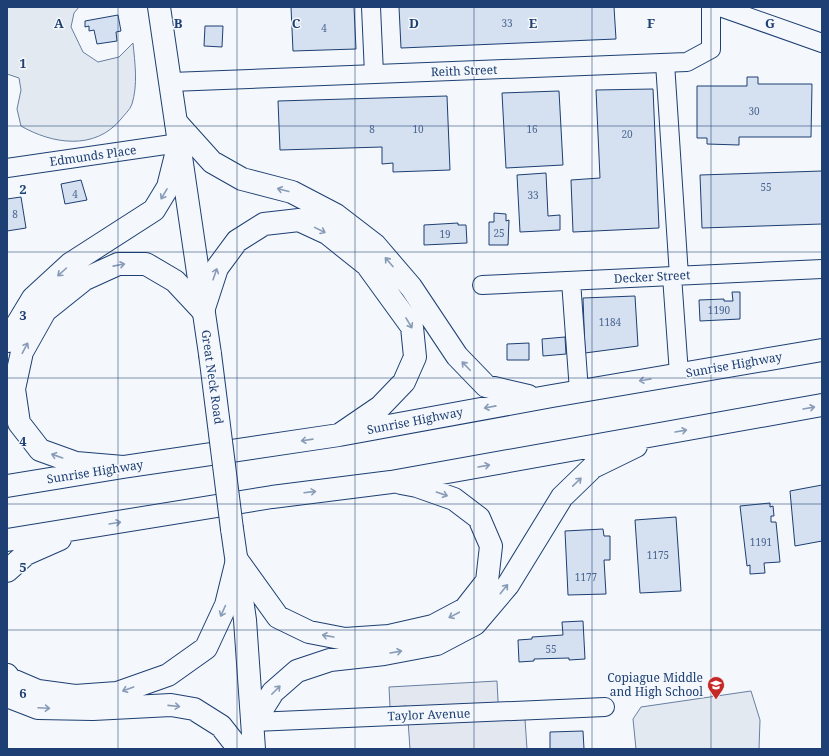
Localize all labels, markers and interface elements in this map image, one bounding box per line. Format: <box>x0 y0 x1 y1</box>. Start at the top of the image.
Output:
text: A <box>54 14 64 32</box>
text: B <box>174 14 183 32</box>
text: C <box>292 14 301 32</box>
text: D <box>409 14 419 32</box>
text: E <box>529 14 538 32</box>
text: F <box>647 14 655 32</box>
text: G <box>765 14 775 32</box>
house number: 33 <box>501 16 513 30</box>
house number: 4 <box>321 21 327 35</box>
text: 1 <box>19 54 27 72</box>
street label: Reith Street <box>430 61 498 80</box>
house number: 30 <box>748 104 760 118</box>
house number: 8 <box>369 122 375 136</box>
house number: 10 <box>412 122 424 136</box>
house number: 16 <box>526 122 538 136</box>
house number: 20 <box>621 127 633 141</box>
street label: Edmunds Place <box>48 141 137 170</box>
text: 2 <box>19 180 27 198</box>
house number: 55 <box>760 180 772 194</box>
one-way arrow <box>277 185 290 193</box>
house number: 4 <box>72 187 78 201</box>
one-way arrow <box>160 188 168 199</box>
house number: 33 <box>527 188 539 202</box>
house number: 8 <box>12 207 18 221</box>
house number: 25 <box>493 226 505 240</box>
one-way arrow <box>314 227 326 234</box>
house number: 19 <box>439 227 451 241</box>
one-way arrow <box>385 256 394 267</box>
one-way arrow <box>112 261 125 269</box>
street label: Decker Street <box>613 266 691 287</box>
one-way arrow <box>58 267 68 276</box>
one-way arrow <box>212 268 220 280</box>
house number: 1190 <box>708 303 731 317</box>
text: 3 <box>19 306 27 324</box>
house number: 1184 <box>599 315 622 329</box>
one-way arrow <box>405 317 413 329</box>
street label: Great Neck Road <box>197 329 228 426</box>
one-way arrow <box>21 342 29 354</box>
street label: Sunrise Highway <box>684 348 784 381</box>
one-way arrow <box>461 361 471 371</box>
one-way arrow <box>639 376 652 384</box>
street label: Sunrise Highway <box>365 403 465 438</box>
one-way arrow <box>484 403 497 411</box>
one-way arrow <box>802 403 815 411</box>
one-way arrow <box>675 427 688 435</box>
text: 4 <box>19 432 27 450</box>
one-way arrow <box>301 436 314 444</box>
one-way arrow <box>51 452 64 459</box>
street label: Sunrise Highway <box>45 455 145 488</box>
one-way arrow <box>478 461 491 469</box>
one-way arrow <box>572 477 582 487</box>
one-way arrow <box>304 488 317 496</box>
one-way arrow <box>436 491 448 499</box>
one-way arrow <box>108 519 121 527</box>
house number: 1191 <box>750 535 772 549</box>
house number: 1175 <box>647 548 669 562</box>
text: 5 <box>19 558 27 576</box>
house number: 1177 <box>575 570 598 584</box>
one-way arrow <box>500 584 509 594</box>
one-way arrow <box>219 605 226 617</box>
one-way arrow <box>448 612 460 619</box>
one-way arrow <box>322 631 335 639</box>
house number: 55 <box>545 642 557 656</box>
one-way arrow <box>389 647 402 655</box>
place label: Copiague Middle and High School <box>607 669 703 700</box>
school or university icon: Copiague Middle and High School <box>706 675 726 700</box>
text: 6 <box>19 684 27 702</box>
one-way arrow <box>271 685 281 695</box>
one-way arrow <box>121 686 134 693</box>
one-way arrow <box>167 702 180 710</box>
one-way arrow <box>37 704 50 711</box>
street label: Taylor Avenue <box>387 705 471 724</box>

